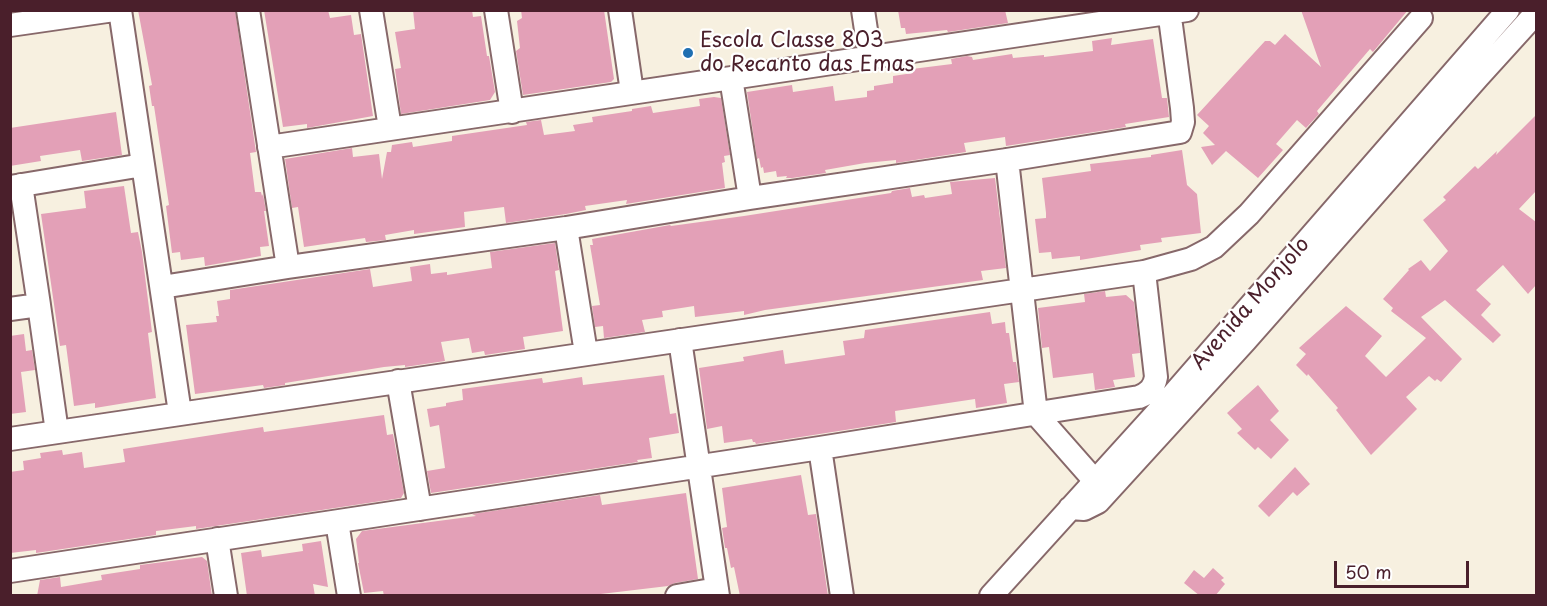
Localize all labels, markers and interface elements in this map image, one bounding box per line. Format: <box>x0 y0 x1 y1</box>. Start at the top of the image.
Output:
place label: Escola Classe 803 do Recanto das Emas <box>700 28 914 78</box>
marker: Escola Classe 803 do Recanto das Emas <box>681 46 695 60</box>
street label: Avenida Monjolo <box>1187 233 1315 375</box>
scale bar <box>1337 549 1472 587</box>
text: 50 m <box>1345 558 1392 585</box>

